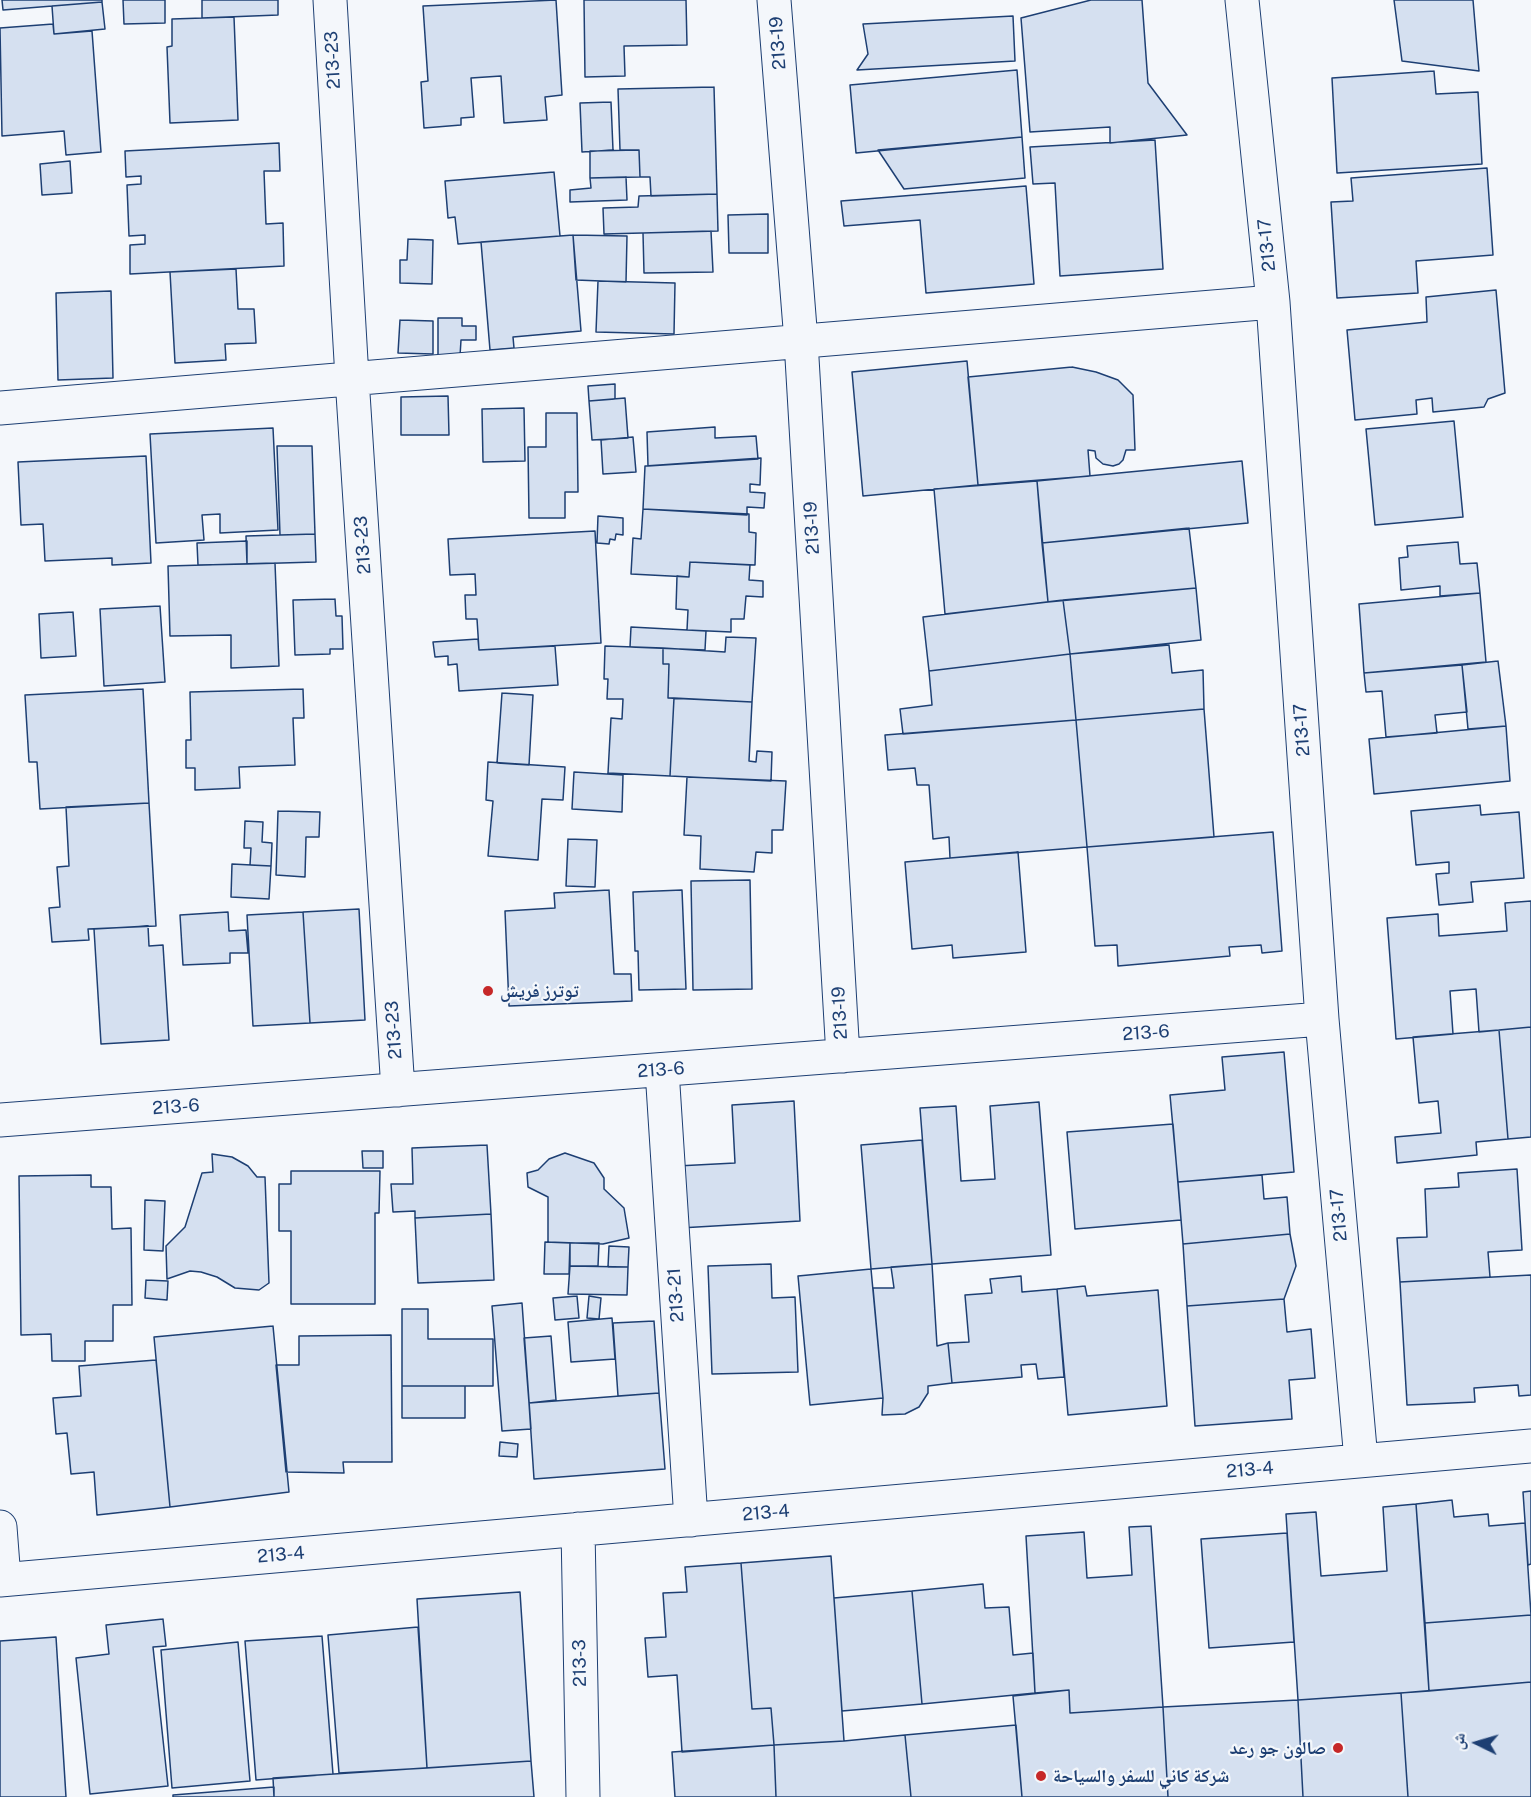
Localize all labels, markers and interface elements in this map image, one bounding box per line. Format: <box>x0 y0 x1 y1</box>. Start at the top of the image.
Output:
street label: 213-19 <box>765 16 791 70</box>
street label: 213-23 <box>321 30 345 90</box>
street label: 213-17 <box>1253 218 1281 272</box>
street label: 213-19 <box>800 501 824 555</box>
street label: 213-23 <box>350 515 376 575</box>
street label: 213-17 <box>1289 703 1315 757</box>
place label: توترز فريش <box>500 980 579 1002</box>
marker: توترز فريش <box>481 984 495 998</box>
street label: 213-19 <box>828 986 852 1040</box>
street label: 213-23 <box>381 1000 407 1060</box>
street label: 213-6 <box>1122 1021 1170 1045</box>
street label: 213-6 <box>637 1058 685 1082</box>
street label: 213-6 <box>152 1095 200 1119</box>
street label: 213-17 <box>1326 1188 1352 1242</box>
street label: 213-21 <box>663 1267 689 1323</box>
street label: 213-4 <box>1225 1457 1275 1483</box>
street label: 213-4 <box>741 1500 791 1526</box>
street label: 213-4 <box>256 1542 306 1568</box>
street label: 213-3 <box>569 1639 591 1687</box>
north arrow <box>1447 1713 1507 1773</box>
text: ش <box>1448 1732 1469 1751</box>
place label: صالون جو رعد <box>1230 1737 1326 1759</box>
marker: صالون جو رعد <box>1331 1741 1345 1755</box>
place label: شركة كاني للسفر والسياحة <box>1053 1765 1229 1787</box>
marker: شركة كاني للسفر والسياحة <box>1034 1769 1048 1783</box>

